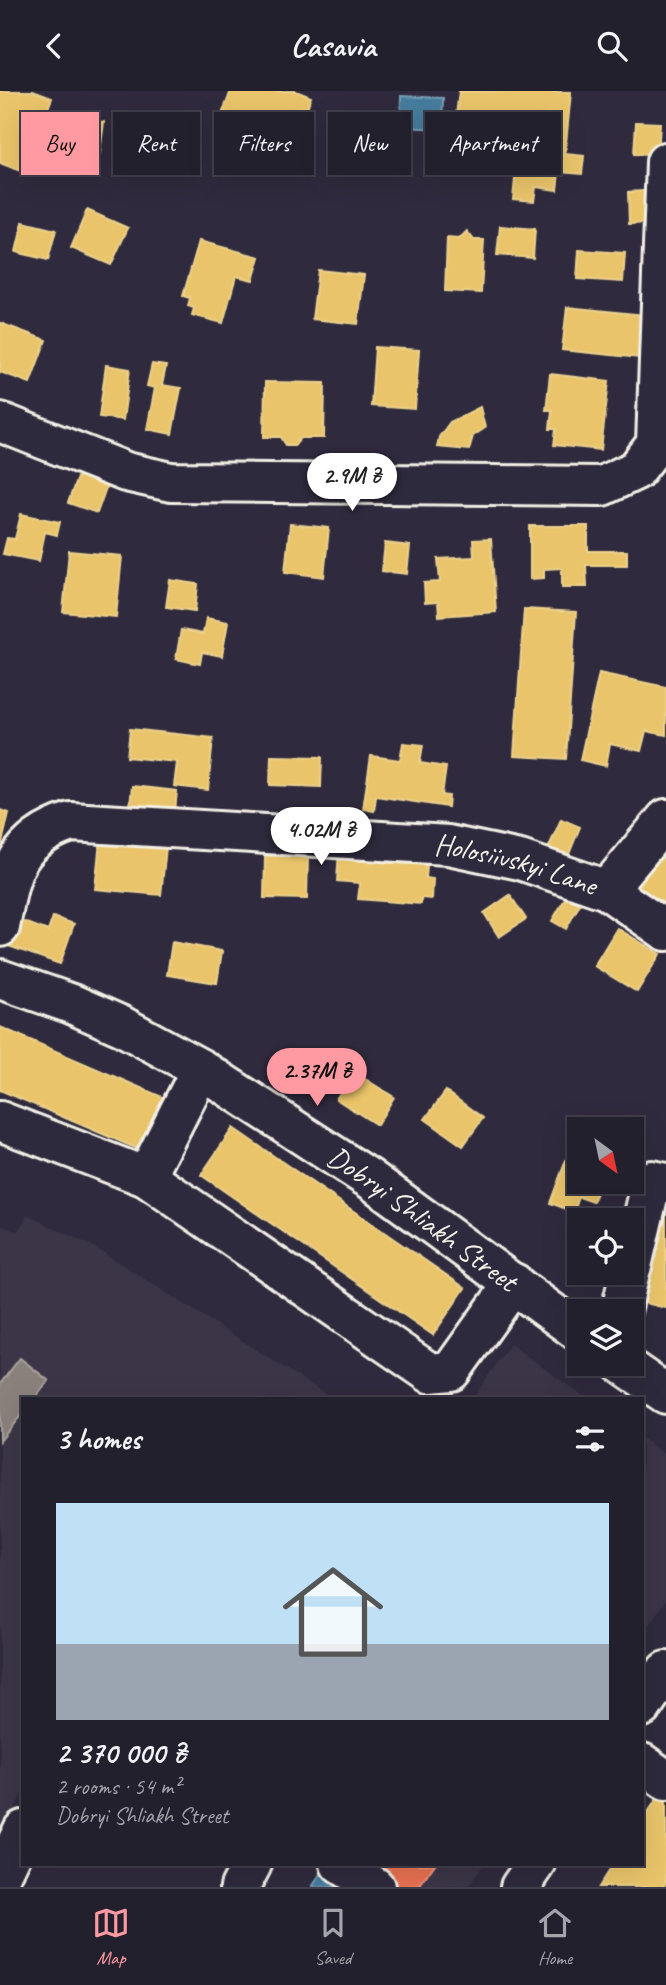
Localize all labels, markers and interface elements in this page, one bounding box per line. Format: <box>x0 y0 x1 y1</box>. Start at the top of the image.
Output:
text: Casavia <box>291 25 376 66</box>
icon: back <box>35 27 73 65</box>
icon: search <box>593 27 631 65</box>
chip: Buy <box>21 112 99 175</box>
chip: Rent <box>113 112 200 175</box>
chip: Filters <box>214 112 314 175</box>
chip: New <box>328 112 411 175</box>
chip: Apartment <box>425 112 561 175</box>
pin: 2.9M ₴ <box>295 453 409 513</box>
text: 2.9M ₴ <box>323 461 381 490</box>
pin: 4.02M ₴ <box>256 807 386 867</box>
text: 4.02M ₴ <box>287 815 355 844</box>
street label: Holosiivskyi Lane <box>433 825 604 905</box>
pin: 2.37M ₴ <box>252 1049 382 1108</box>
text: 2.37M ₴ <box>283 1056 351 1085</box>
north arrow <box>567 1117 644 1193</box>
map controls <box>567 1117 644 1376</box>
street label: Dobryi Shliakh Street <box>320 1137 527 1301</box>
button: locate <box>567 1208 644 1285</box>
button: layers <box>567 1299 644 1376</box>
text: 3 homes <box>56 1420 141 1458</box>
icon: filters <box>571 1420 609 1458</box>
icon: home <box>270 1549 396 1675</box>
text: 2 370 000 ₴ <box>56 1734 186 1772</box>
text: 2 rooms · 54 m² <box>56 1772 180 1801</box>
text: Dobryi Shliakh Street <box>56 1801 228 1830</box>
tab: Map <box>92 1904 130 1970</box>
tab: Saved <box>314 1904 352 1970</box>
tab: Home <box>536 1904 574 1970</box>

